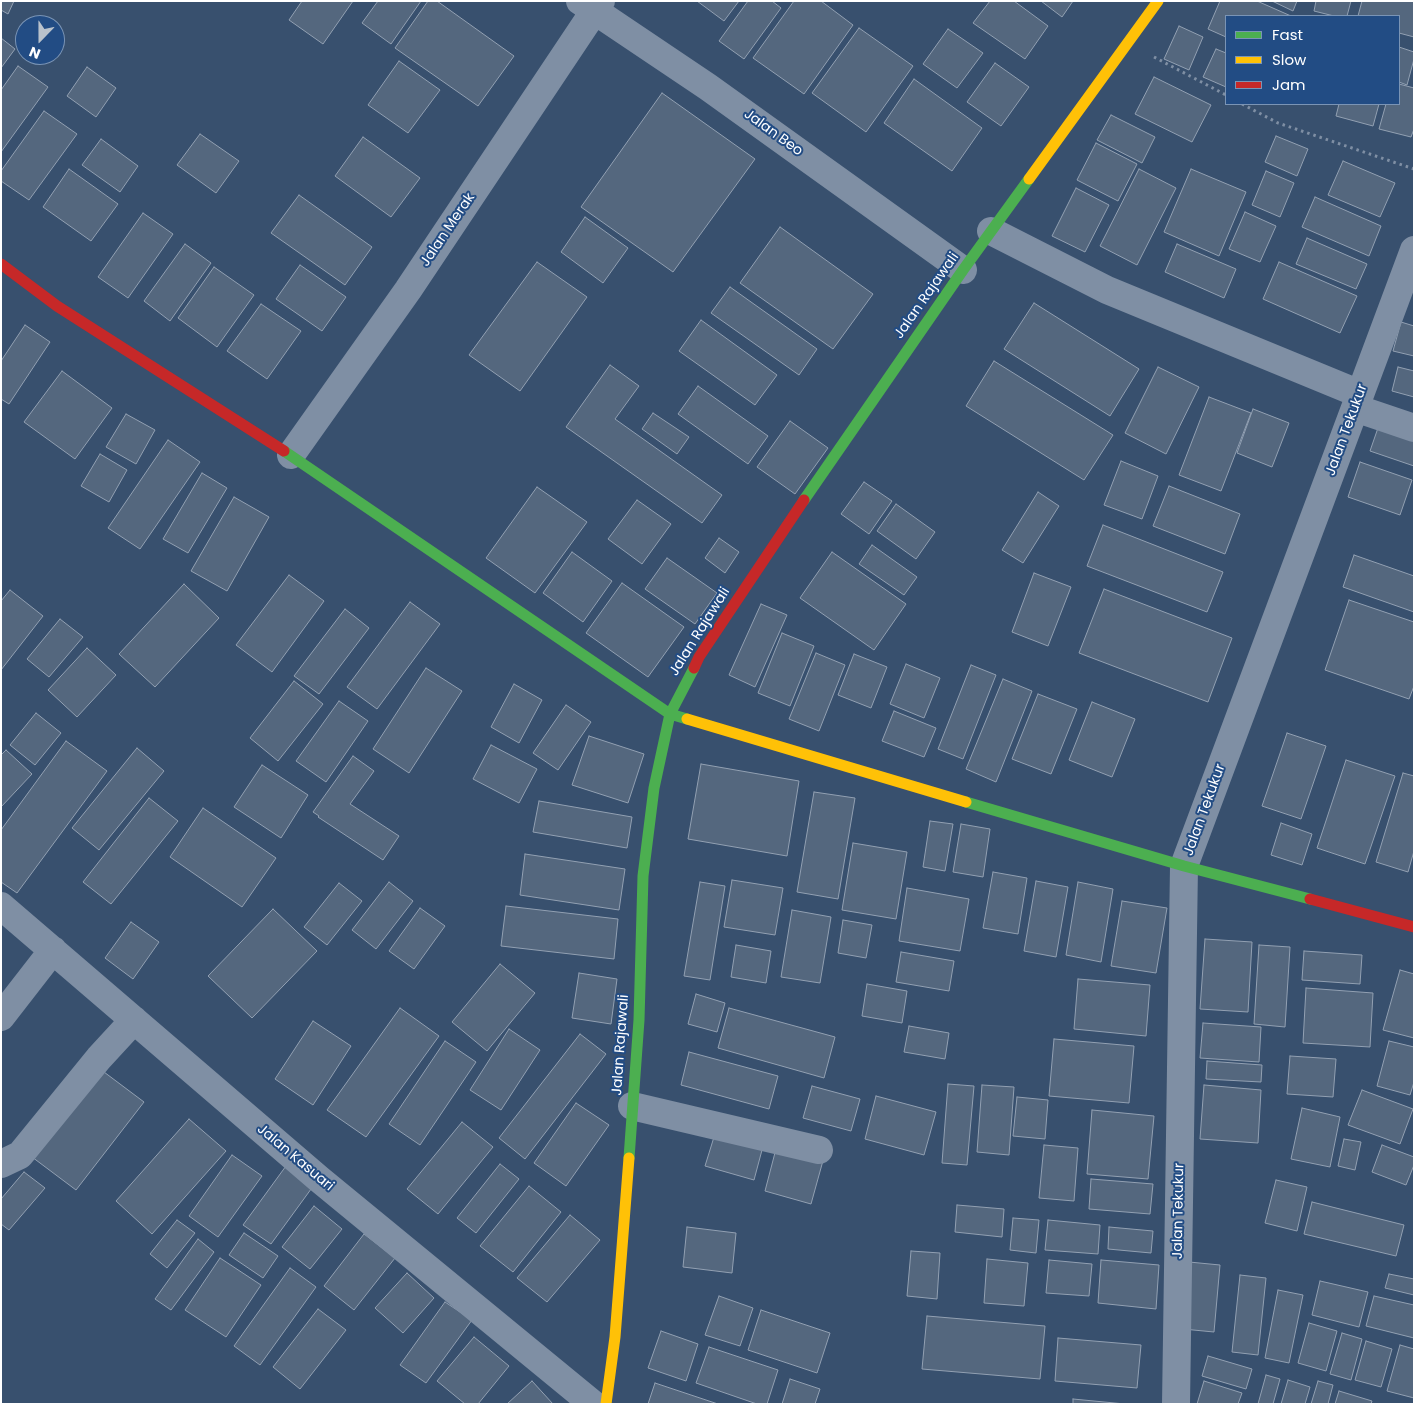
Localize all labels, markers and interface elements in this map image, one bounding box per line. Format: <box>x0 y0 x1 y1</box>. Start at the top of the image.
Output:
north arrow <box>15 15 65 65</box>
legend <box>1225 15 1400 105</box>
text: Fast <box>1272 24 1303 45</box>
text: N <box>26 42 43 64</box>
text: Slow <box>1272 49 1306 70</box>
text: Jam <box>1272 74 1306 95</box>
street label: Jalan Beo <box>740 106 806 160</box>
street label: Jalan Merak <box>417 190 479 270</box>
street label: Jalan Rajawali <box>891 250 963 342</box>
street label: Jalan Tekukur <box>1323 382 1371 478</box>
street label: Jalan Rajawali <box>666 585 734 679</box>
street label: Jalan Tekukur <box>1181 762 1229 858</box>
street label: Jalan Rajawali <box>609 994 633 1096</box>
street label: Jalan Kasuari <box>253 1121 337 1195</box>
street label: Jalan Tekukur <box>1170 1163 1188 1259</box>

